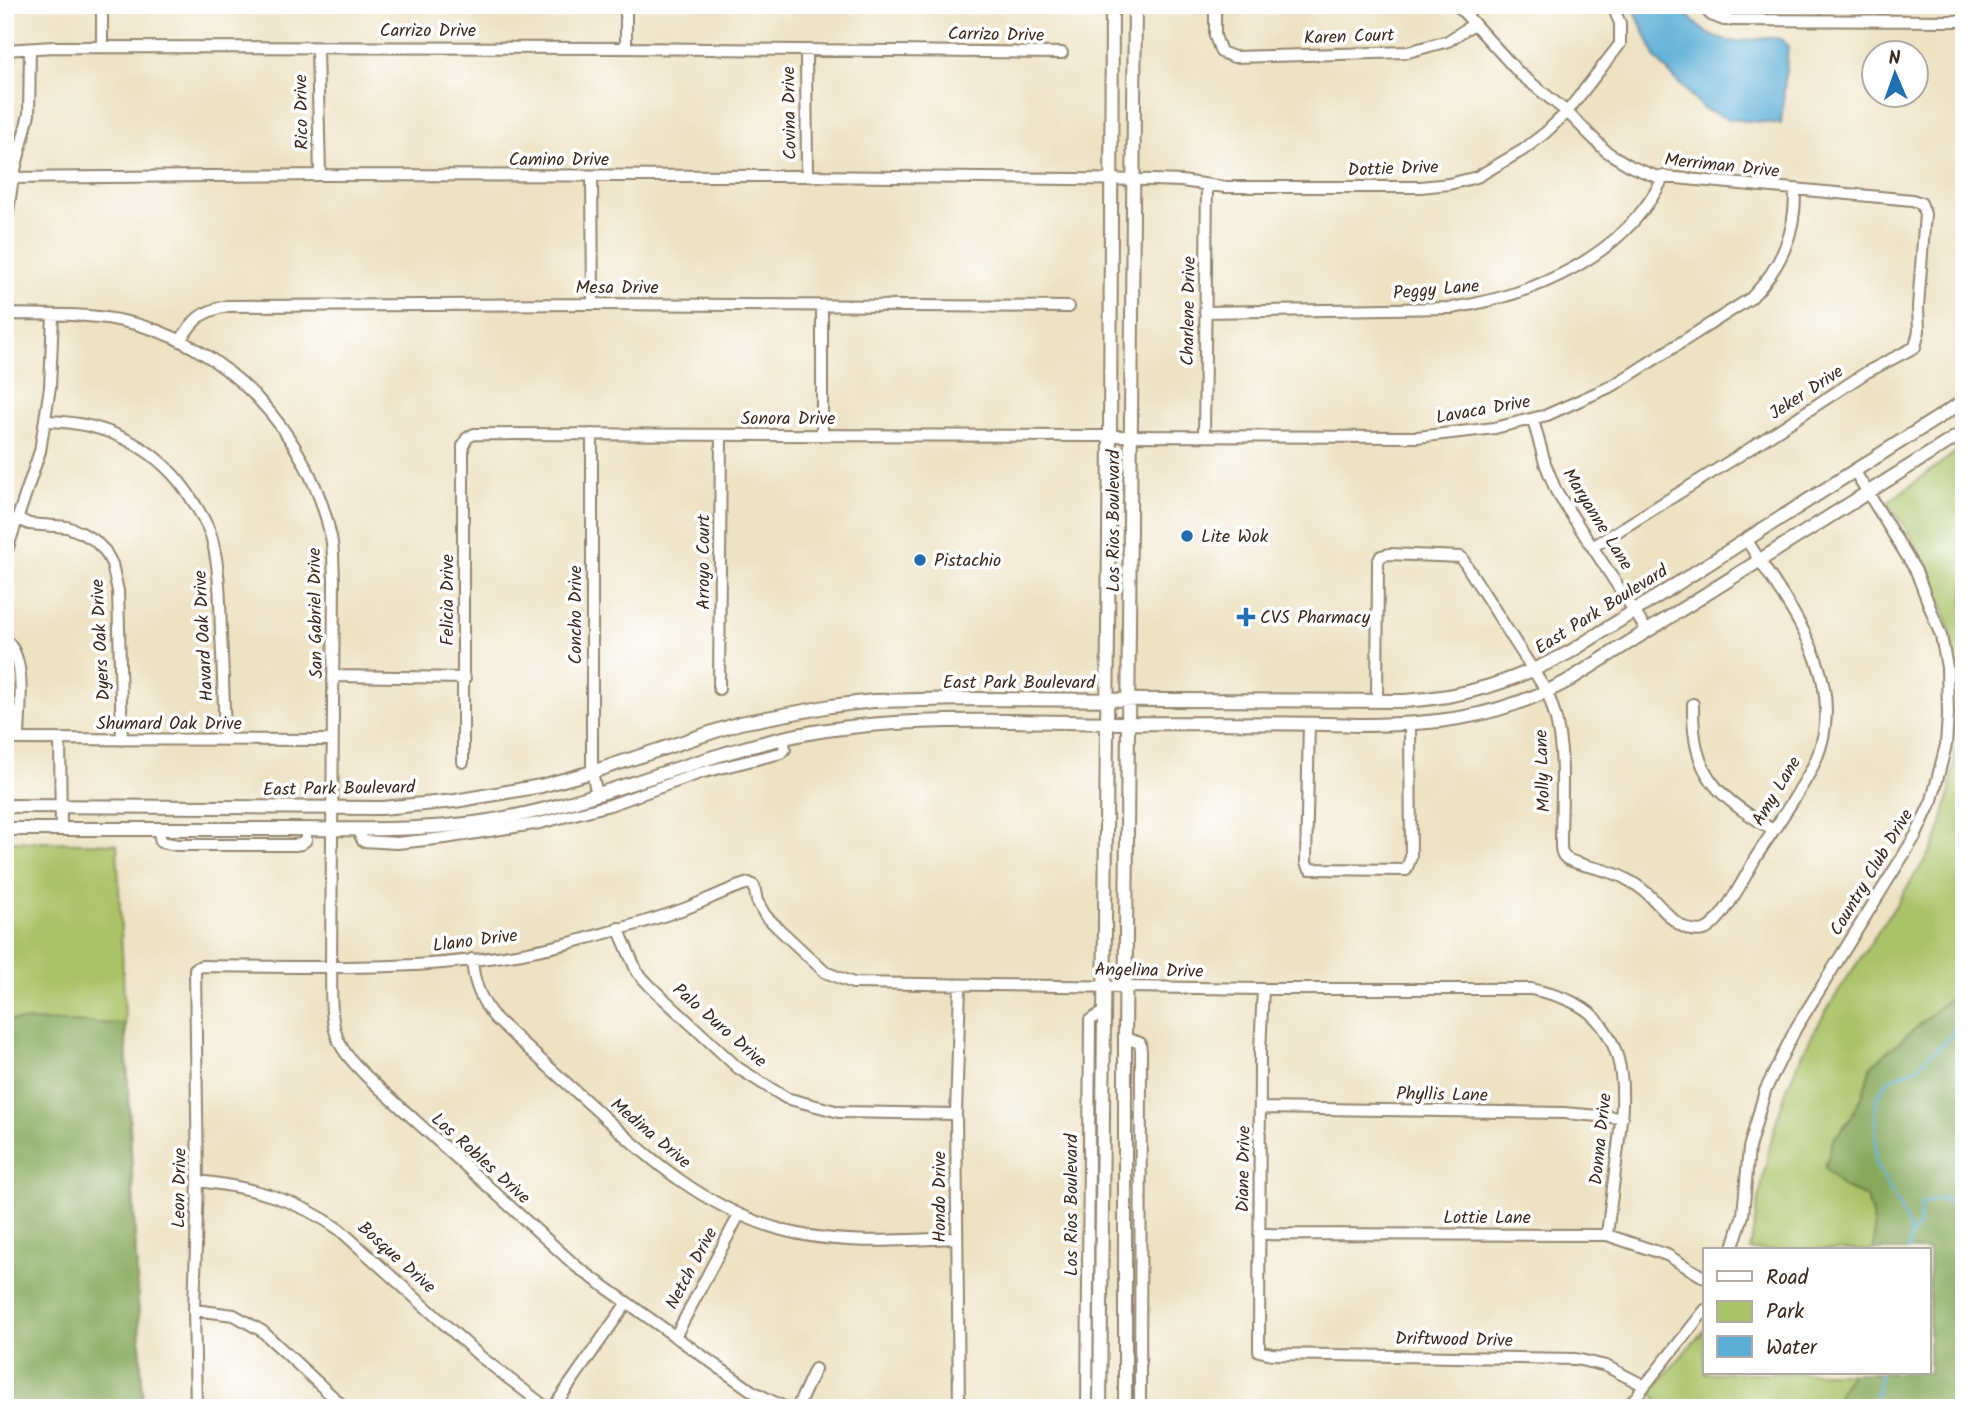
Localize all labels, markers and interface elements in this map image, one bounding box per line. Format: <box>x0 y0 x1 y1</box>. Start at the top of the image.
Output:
street label: Carrizo Drive <box>380 17 476 46</box>
street label: Carrizo Drive <box>948 20 1044 51</box>
street label: Karen Court <box>1303 21 1396 54</box>
north arrow <box>1860 38 1930 108</box>
text: N <box>1888 44 1901 74</box>
street label: Covina Drive <box>775 66 806 160</box>
street label: Rico Drive <box>287 74 318 150</box>
street label: Camino Drive <box>509 146 609 175</box>
street label: Merriman Drive <box>1663 146 1781 187</box>
street label: Dottie Drive <box>1347 153 1439 186</box>
street label: Charlene Drive <box>1174 256 1205 366</box>
street label: Peggy Lane <box>1392 272 1481 309</box>
street label: Mesa Drive <box>575 274 659 303</box>
street label: Jeker Drive <box>1764 358 1850 428</box>
street label: Lavaca Drive <box>1434 388 1533 433</box>
street label: Sonora Drive <box>741 405 835 434</box>
street label: Los Rios Boulevard <box>1100 449 1129 592</box>
street label: Maryanne Lane <box>1554 463 1640 577</box>
street label: Arroyo Court <box>690 513 719 610</box>
place label: Lite Wok <box>1201 523 1269 552</box>
marker: Lite Wok <box>1179 528 1195 544</box>
street label: San Gabriel Drive <box>301 547 332 679</box>
place label: Pistachio <box>934 547 1001 576</box>
marker: Pistachio <box>912 552 928 568</box>
street label: Felicia Drive <box>434 554 463 646</box>
street label: East Park Boulevard <box>1529 557 1675 663</box>
street label: Concho Drive <box>562 565 591 665</box>
street label: Havard Oak Drive <box>187 570 222 702</box>
street label: Dyers Oak Drive <box>84 578 119 701</box>
place label: CVS Pharmacy <box>1260 604 1371 633</box>
marker: CVS Pharmacy <box>1238 609 1254 625</box>
street label: East Park Boulevard <box>943 669 1096 698</box>
street label: Shumard Oak Drive <box>96 710 242 739</box>
street label: Molly Lane <box>1528 729 1559 813</box>
street label: Amy Lane <box>1745 751 1810 832</box>
street label: East Park Boulevard <box>263 774 416 805</box>
street label: Country Club Drive <box>1823 804 1922 942</box>
street label: Llano Drive <box>431 922 519 961</box>
street label: Angelina Drive <box>1094 956 1204 987</box>
street label: Palo Duro Drive <box>665 977 773 1076</box>
street label: Phyllis Lane <box>1396 1080 1488 1111</box>
street label: Medina Drive <box>603 1091 697 1177</box>
street label: Donna Drive <box>1582 1092 1621 1187</box>
street label: Los Robles Drive <box>423 1106 536 1212</box>
street label: Diane Drive <box>1229 1125 1260 1213</box>
street label: Los Rios Boulevard <box>1058 1133 1087 1276</box>
street label: Leon Drive <box>165 1148 196 1228</box>
street label: Hondo Drive <box>926 1151 955 1243</box>
street label: Lottie Lane <box>1443 1204 1531 1233</box>
street label: Bosque Drive <box>350 1215 442 1301</box>
street label: Netch Drive <box>658 1222 726 1315</box>
legend <box>1703 1248 1930 1374</box>
text: Road <box>1766 1262 1809 1295</box>
text: Park <box>1766 1296 1804 1329</box>
street label: Driftwood Drive <box>1395 1325 1513 1356</box>
text: Water <box>1766 1332 1818 1365</box>

